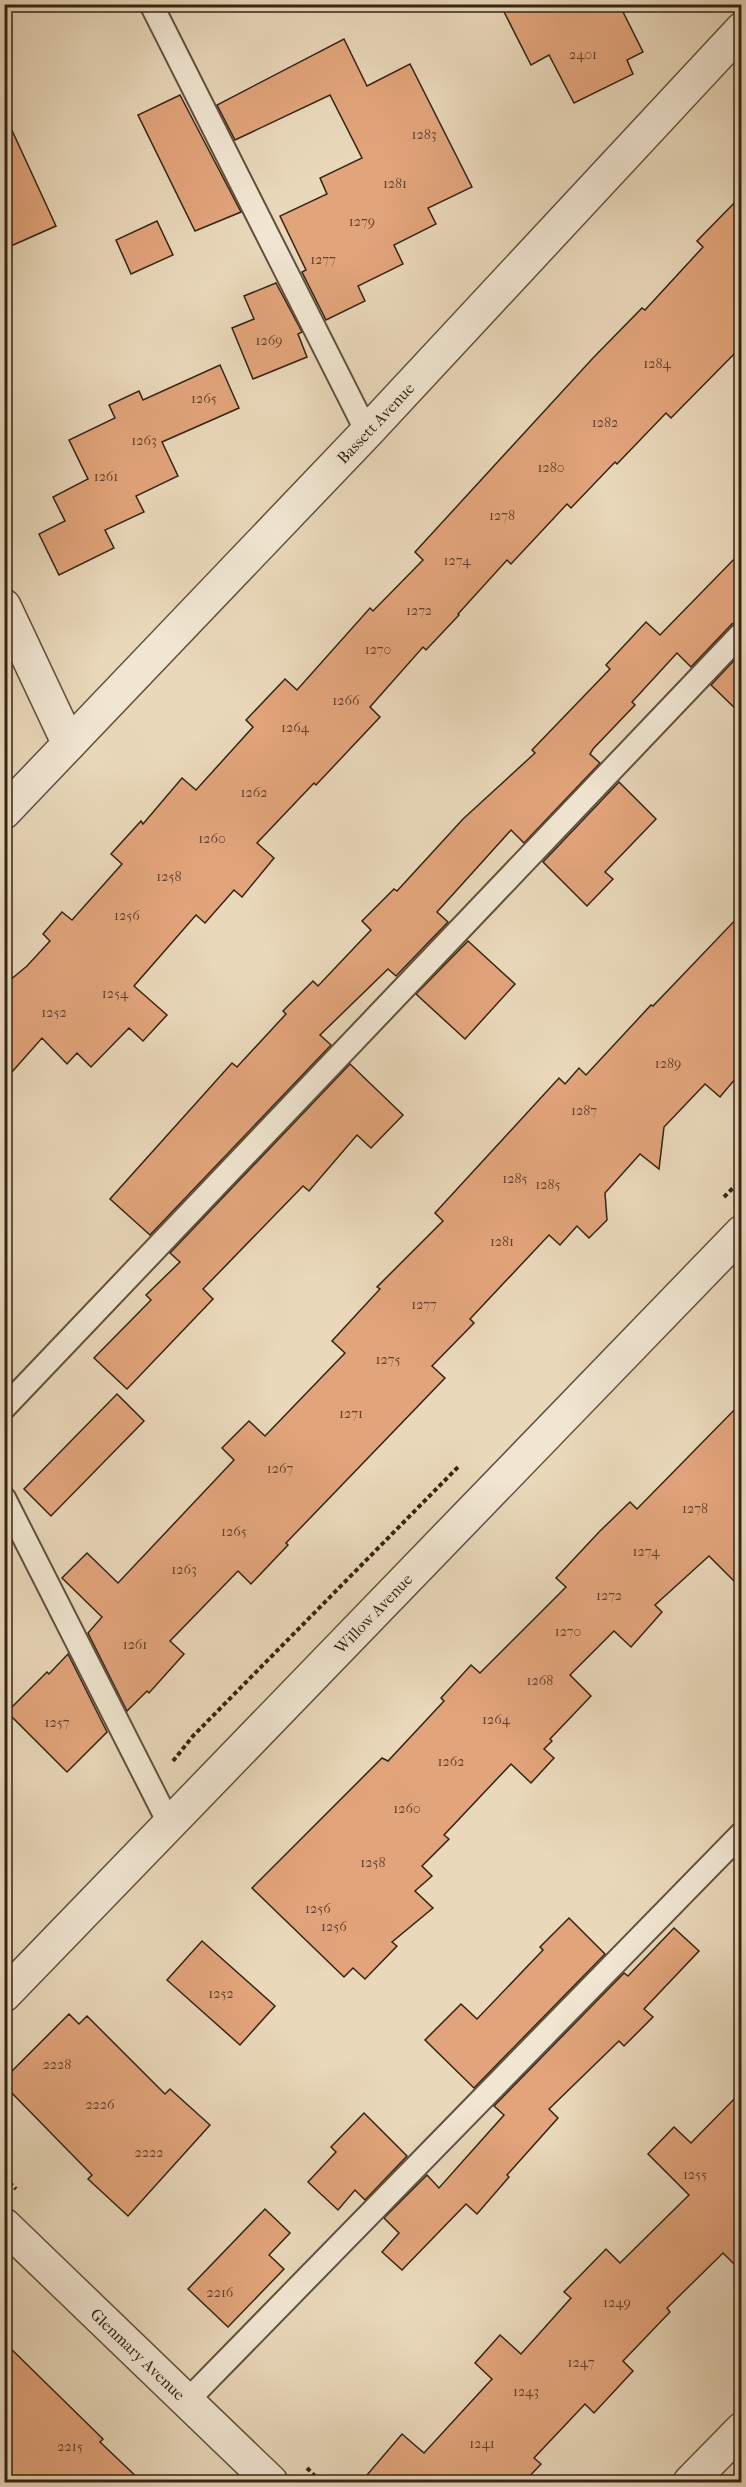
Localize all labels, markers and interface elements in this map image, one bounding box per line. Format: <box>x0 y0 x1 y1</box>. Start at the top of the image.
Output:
house number: 2401 <box>569 46 597 63</box>
house number: 1283 <box>412 126 436 143</box>
house number: 1281 <box>383 175 407 192</box>
house number: 1279 <box>349 213 375 230</box>
house number: 1277 <box>310 251 336 268</box>
house number: 1269 <box>255 332 283 349</box>
house number: 1284 <box>643 355 671 372</box>
street label: Bassett Avenue <box>333 379 418 468</box>
house number: 1265 <box>191 390 217 407</box>
house number: 1282 <box>592 414 618 431</box>
house number: 1263 <box>131 432 157 449</box>
house number: 1280 <box>538 459 564 476</box>
house number: 1261 <box>94 468 118 485</box>
house number: 1278 <box>489 507 515 524</box>
house number: 1274 <box>444 552 471 569</box>
house number: 1272 <box>406 602 432 619</box>
house number: 1270 <box>365 641 391 658</box>
house number: 1266 <box>332 692 360 709</box>
house number: 1264 <box>281 719 310 736</box>
house number: 1262 <box>241 784 267 801</box>
house number: 1260 <box>198 830 226 847</box>
house number: 1258 <box>156 868 182 885</box>
house number: 1256 <box>114 907 140 924</box>
house number: 1254 <box>102 985 129 1002</box>
house number: 1252 <box>41 1004 67 1021</box>
house number: 1289 <box>655 1055 681 1072</box>
house number: 1287 <box>571 1102 597 1119</box>
house number: 1285 <box>502 1170 528 1187</box>
house number: 1285 <box>535 1176 561 1193</box>
house number: 1281 <box>490 1233 514 1250</box>
house number: 1277 <box>411 1296 437 1313</box>
house number: 1275 <box>376 1351 401 1368</box>
house number: 1271 <box>339 1405 363 1422</box>
house number: 1267 <box>267 1460 293 1477</box>
house number: 1278 <box>682 1500 708 1517</box>
house number: 1265 <box>221 1523 247 1540</box>
house number: 1274 <box>633 1543 660 1560</box>
house number: 1263 <box>171 1561 197 1578</box>
street label: Willow Avenue <box>330 1570 417 1658</box>
house number: 1272 <box>596 1587 622 1604</box>
house number: 1270 <box>555 1623 581 1640</box>
house number: 1261 <box>123 1636 147 1653</box>
house number: 1268 <box>527 1672 553 1689</box>
house number: 1264 <box>482 1711 511 1728</box>
house number: 1257 <box>45 1714 70 1731</box>
house number: 1262 <box>438 1753 464 1770</box>
house number: 1260 <box>393 1800 421 1817</box>
house number: 1258 <box>360 1854 386 1871</box>
house number: 1256 <box>305 1900 331 1917</box>
house number: 1256 <box>321 1918 347 1935</box>
house number: 1252 <box>208 1985 234 2002</box>
house number: 2228 <box>43 2056 71 2073</box>
house number: 2226 <box>85 2096 115 2113</box>
house number: 2222 <box>135 2144 163 2161</box>
house number: 1255 <box>683 2166 707 2183</box>
house number: 2216 <box>207 2284 234 2301</box>
house number: 1249 <box>603 2294 631 2311</box>
street label: Glenmary Avenue <box>86 2305 189 2404</box>
house number: 1247 <box>568 2354 595 2371</box>
house number: 1243 <box>513 2383 539 2400</box>
house number: 1241 <box>469 2435 495 2452</box>
house number: 2215 <box>57 2438 83 2455</box>

